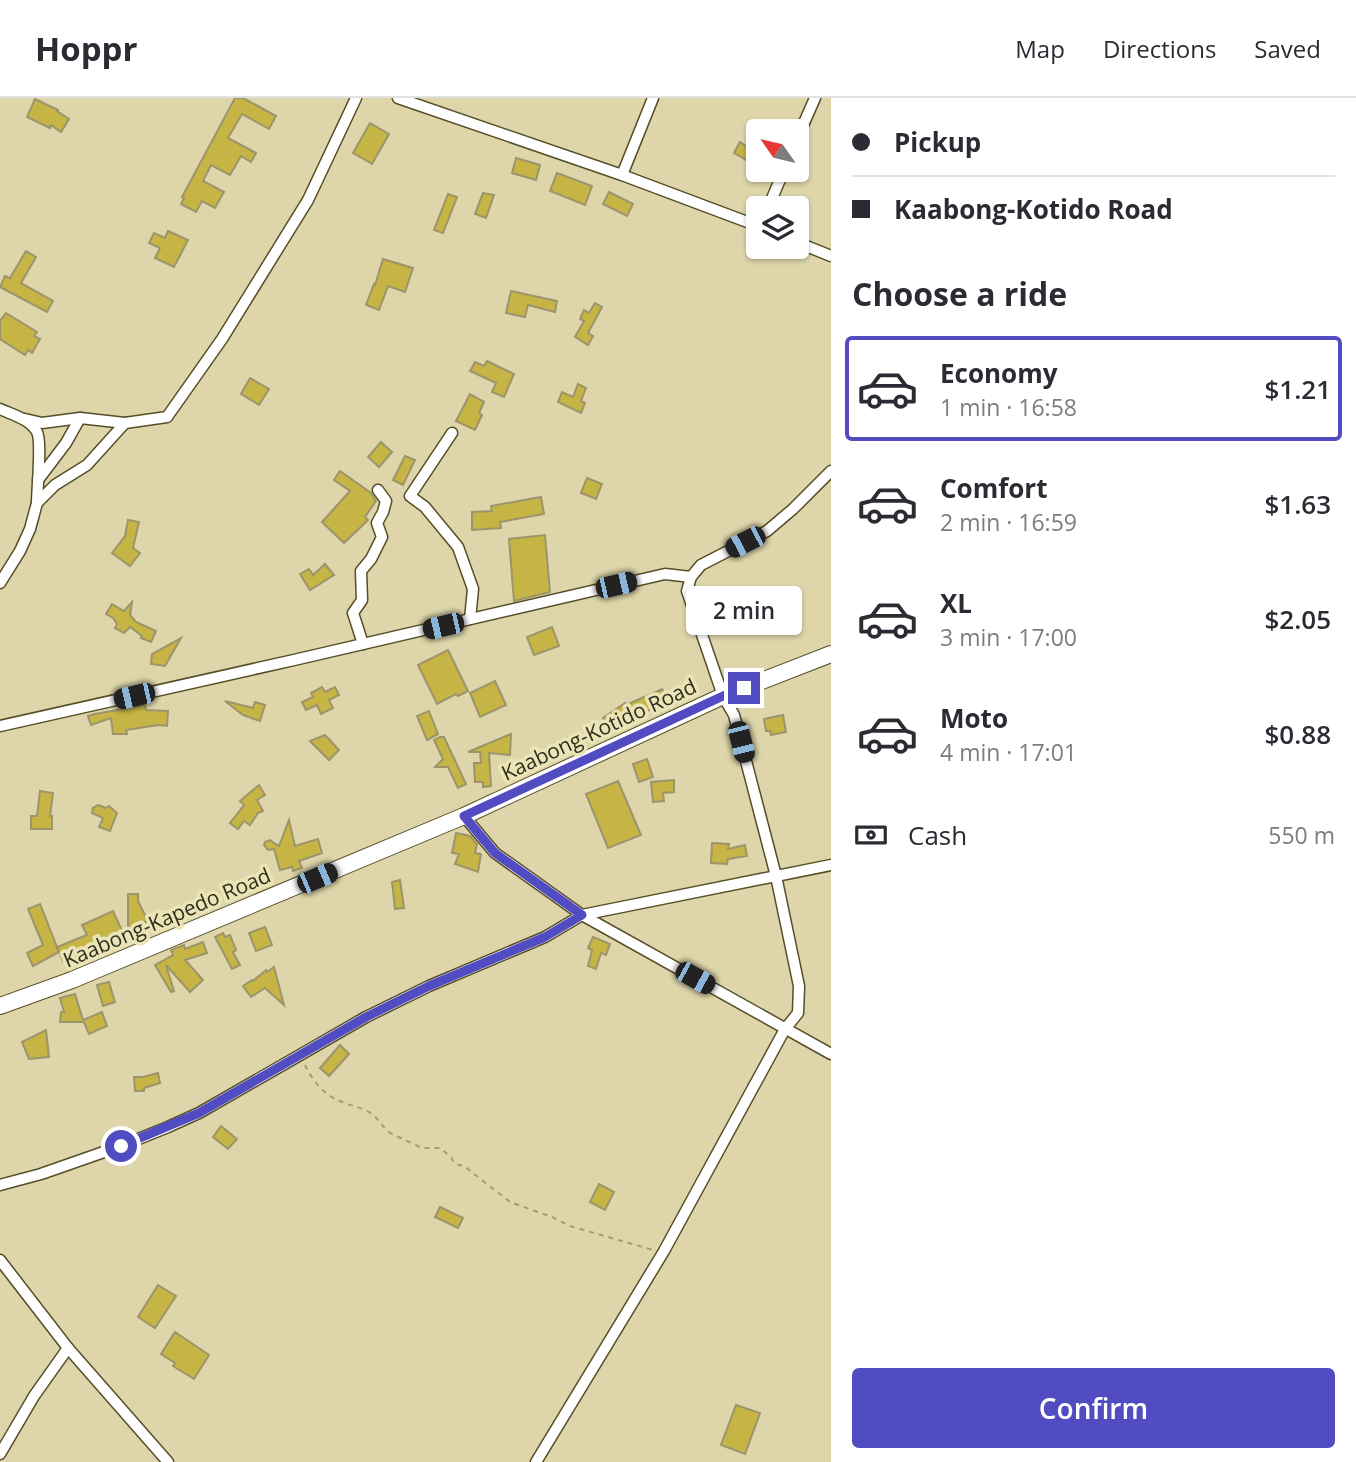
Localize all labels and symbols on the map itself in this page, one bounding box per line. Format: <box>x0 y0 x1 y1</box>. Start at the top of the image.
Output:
north arrow <box>746 119 808 182</box>
car <box>722 523 769 561</box>
car <box>594 570 639 600</box>
callout: 2 min <box>686 587 802 636</box>
car <box>421 611 466 641</box>
street label: Kaabong-Kotido Road <box>497 672 701 787</box>
route end <box>728 672 760 704</box>
car <box>112 681 157 711</box>
car <box>726 719 757 765</box>
car <box>294 860 341 896</box>
street label: Kaabong-Kapedo Road <box>59 861 275 974</box>
car <box>672 959 719 997</box>
route start <box>105 1130 137 1162</box>

